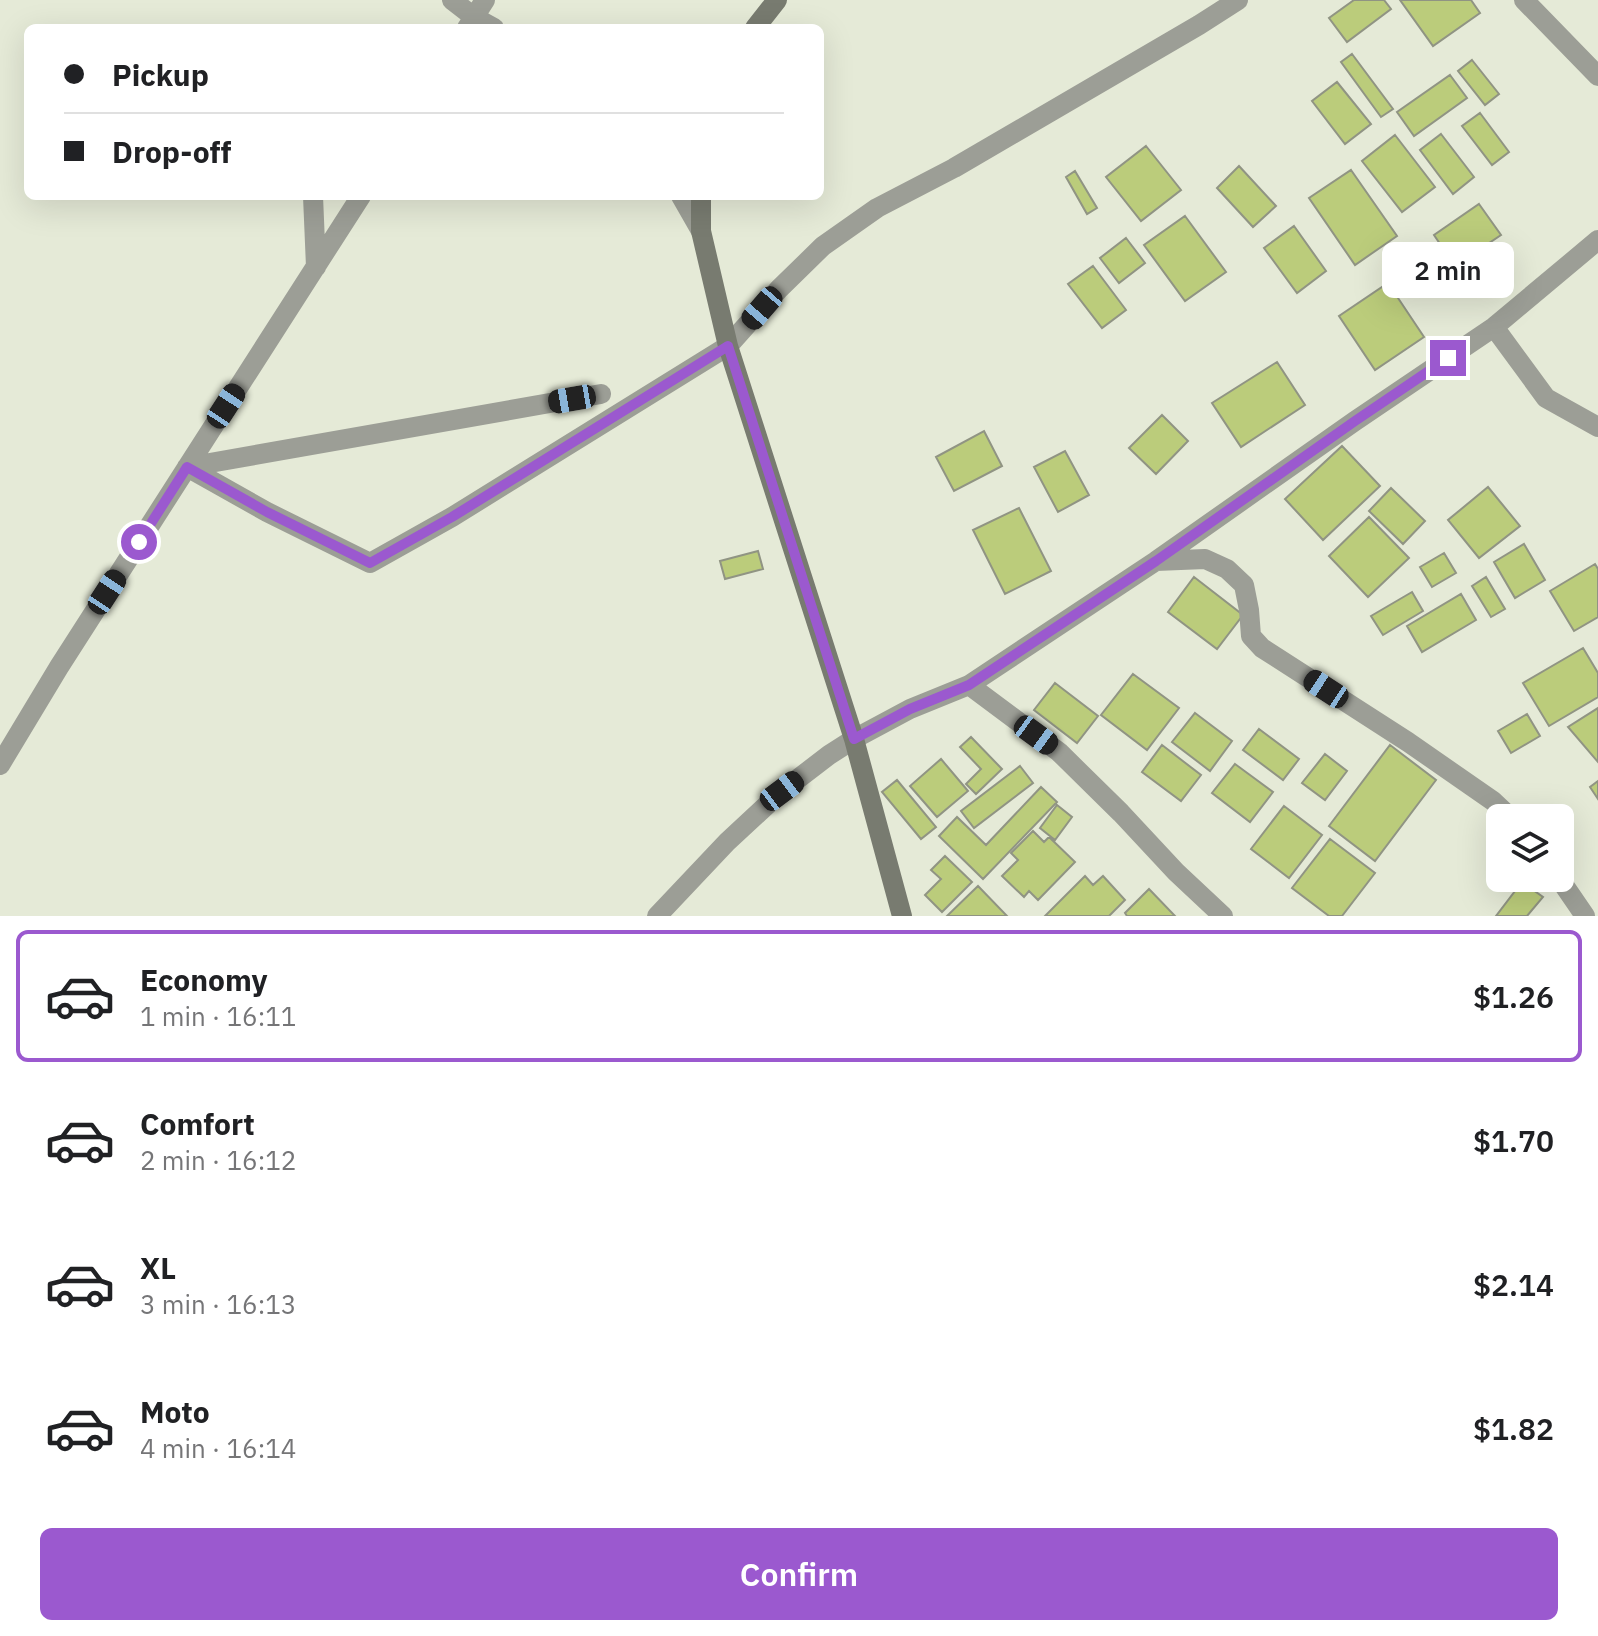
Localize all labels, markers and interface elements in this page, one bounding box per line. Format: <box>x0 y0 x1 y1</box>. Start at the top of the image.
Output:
text: Pickup <box>112 55 209 94</box>
text: Drop-off <box>112 132 231 171</box>
callout: 2 min <box>1382 242 1514 298</box>
text: 2 min <box>1414 253 1482 287</box>
car <box>737 282 787 334</box>
route end <box>1430 340 1466 376</box>
car <box>203 379 249 433</box>
car <box>546 383 598 415</box>
route start <box>121 524 157 560</box>
car <box>84 565 130 619</box>
car <box>1299 666 1353 712</box>
car <box>1010 711 1062 759</box>
car <box>756 767 808 815</box>
map controls <box>1486 804 1574 892</box>
button: layers <box>1486 804 1574 892</box>
icon: car <box>44 960 116 1032</box>
text: Economy <box>140 960 268 999</box>
text: $1.26 <box>1473 977 1554 1016</box>
text: 1 min · 16:11 <box>140 999 296 1033</box>
icon: car <box>44 1104 116 1176</box>
text: Comfort <box>140 1104 255 1143</box>
text: $1.70 <box>1473 1121 1554 1160</box>
text: 2 min · 16:12 <box>140 1143 296 1177</box>
icon: car <box>44 1248 116 1320</box>
text: XL <box>140 1248 176 1287</box>
text: $2.14 <box>1473 1265 1554 1304</box>
text: 3 min · 16:13 <box>140 1287 296 1321</box>
icon: car <box>44 1392 116 1464</box>
text: Moto <box>140 1392 210 1431</box>
text: $1.82 <box>1473 1409 1554 1448</box>
text: 4 min · 16:14 <box>140 1431 296 1465</box>
button: Confirm <box>40 1528 1558 1620</box>

